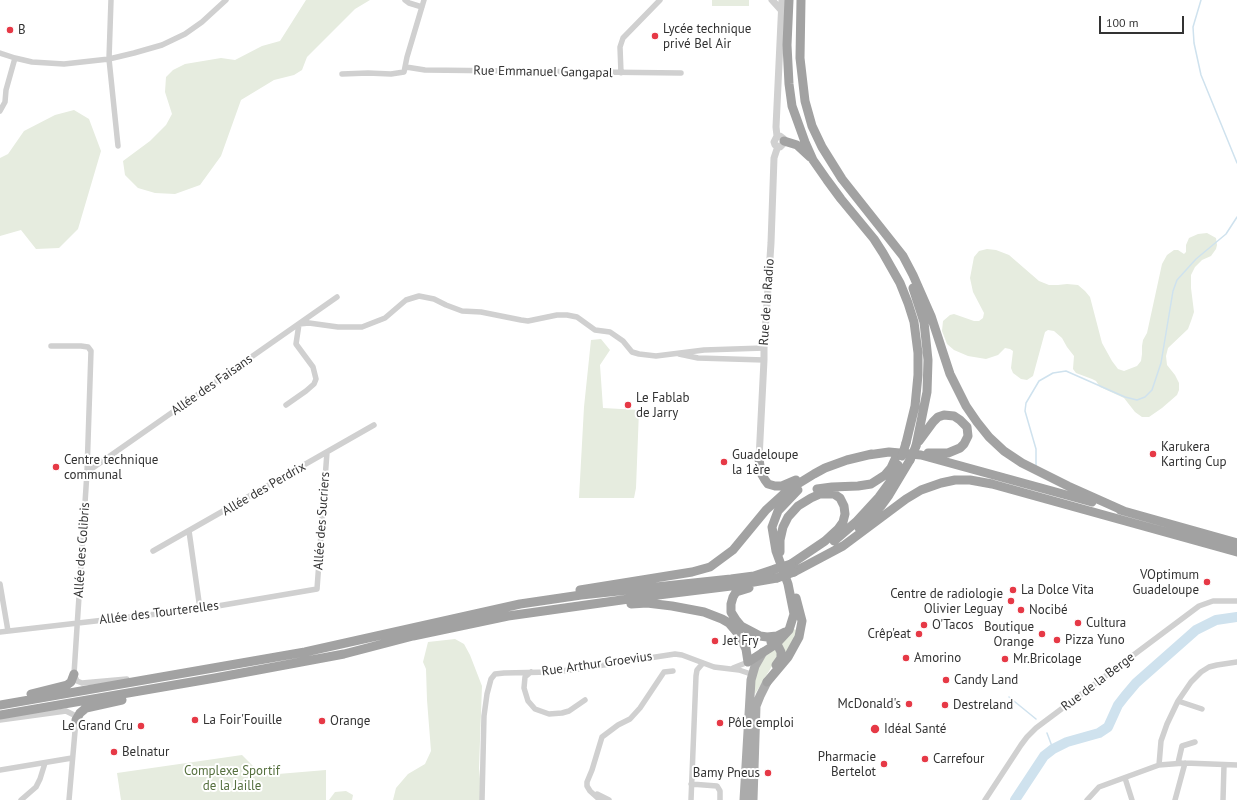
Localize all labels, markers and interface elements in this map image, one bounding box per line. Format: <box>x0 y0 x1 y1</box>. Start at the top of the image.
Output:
scale bar <box>1101 8 1186 34</box>
text: 100 m <box>1106 15 1139 30</box>
place label: Lycée technique privé Bel Air <box>663 21 751 52</box>
place label: B <box>18 22 26 38</box>
marker: B <box>5 25 15 35</box>
marker: Lycée technique privé Bel Air <box>650 31 660 41</box>
street label: Rue Emmanuel Gangapal <box>473 63 613 81</box>
street label: Rue de la Radio <box>756 258 778 346</box>
street label: Allée des Faisans <box>168 351 256 419</box>
place label: Le Fablab de Jarry <box>636 390 689 421</box>
marker: Le Fablab de Jarry <box>623 400 633 410</box>
place label: Karukera Karting Cup <box>1161 439 1227 470</box>
place label: Guadeloupe la 1ère <box>732 447 798 478</box>
marker: Karukera Karting Cup <box>1148 449 1158 459</box>
place label: Centre technique communal <box>64 452 158 483</box>
marker: Guadeloupe la 1ère <box>719 457 729 467</box>
street label: Allée des Perdrix <box>220 459 308 519</box>
marker: Centre technique communal <box>51 462 61 472</box>
street label: Allée des Sucriers <box>311 471 333 571</box>
street label: Allée des Colibris <box>71 502 93 598</box>
place label: VOptimum Guadeloupe <box>1133 567 1199 598</box>
marker: VOptimum Guadeloupe <box>1202 577 1212 587</box>
place label: La Dolce Vita <box>1021 582 1094 598</box>
marker: La Dolce Vita <box>1008 585 1018 595</box>
place label: Centre de radiologie Olivier Leguay <box>890 586 1003 617</box>
marker: Centre de radiologie Olivier Leguay <box>1006 596 1016 606</box>
street label: Allée des Tourterelles <box>98 598 220 628</box>
place label: Nocibé <box>1029 602 1068 618</box>
marker: Nocibé <box>1016 605 1026 615</box>
place label: Cultura <box>1086 615 1126 631</box>
place label: O'Tacos <box>932 617 974 633</box>
marker: Cultura <box>1073 618 1083 628</box>
place label: Boutique Orange <box>984 619 1034 650</box>
marker: O'Tacos <box>919 620 929 630</box>
place label: Crêp'eat <box>867 626 911 642</box>
marker: Crêp'eat <box>914 629 924 639</box>
marker: Boutique Orange <box>1037 629 1047 639</box>
place label: Pizza Yuno <box>1065 632 1125 648</box>
place label: Jet Fry <box>723 633 758 649</box>
marker: Pizza Yuno <box>1052 635 1062 645</box>
marker: Jet Fry <box>710 636 720 646</box>
street label: Rue Arthur Groevius <box>541 649 653 679</box>
street label: Rue de la Berge <box>1058 649 1138 715</box>
place label: Amorino <box>914 650 961 666</box>
place label: Mr.Bricolage <box>1013 651 1082 667</box>
marker: Amorino <box>901 653 911 663</box>
marker: Mr.Bricolage <box>1000 654 1010 664</box>
place label: Candy Land <box>954 672 1018 688</box>
marker: Candy Land <box>941 675 951 685</box>
place label: McDonald's <box>838 696 901 712</box>
place label: Destreland <box>953 697 1013 713</box>
marker: McDonald's <box>904 699 914 709</box>
marker: Destreland <box>940 700 950 710</box>
place label: La Foir'Fouille <box>203 712 282 728</box>
place label: Orange <box>330 713 370 729</box>
marker: La Foir'Fouille <box>190 715 200 725</box>
place label: Pôle emploi <box>728 715 794 731</box>
marker: Orange <box>317 716 327 726</box>
place label: Le Grand Cru <box>62 718 133 734</box>
marker: Pôle emploi <box>715 718 725 728</box>
marker: Le Grand Cru <box>136 721 146 731</box>
place label: Idéal Santé <box>884 721 946 737</box>
marker: Idéal Santé <box>869 723 881 735</box>
place label: Belnatur <box>122 744 169 760</box>
marker: Belnatur <box>109 747 119 757</box>
place label: Pharmacie Bertelot <box>818 749 876 780</box>
place label: Carrefour <box>933 751 984 767</box>
marker: Carrefour <box>920 754 930 764</box>
marker: Pharmacie Bertelot <box>879 759 889 769</box>
park label: Complexe Sportif de la Jaille <box>184 763 280 794</box>
place label: Bamy Pneus <box>693 765 760 781</box>
marker: Bamy Pneus <box>763 768 773 778</box>

